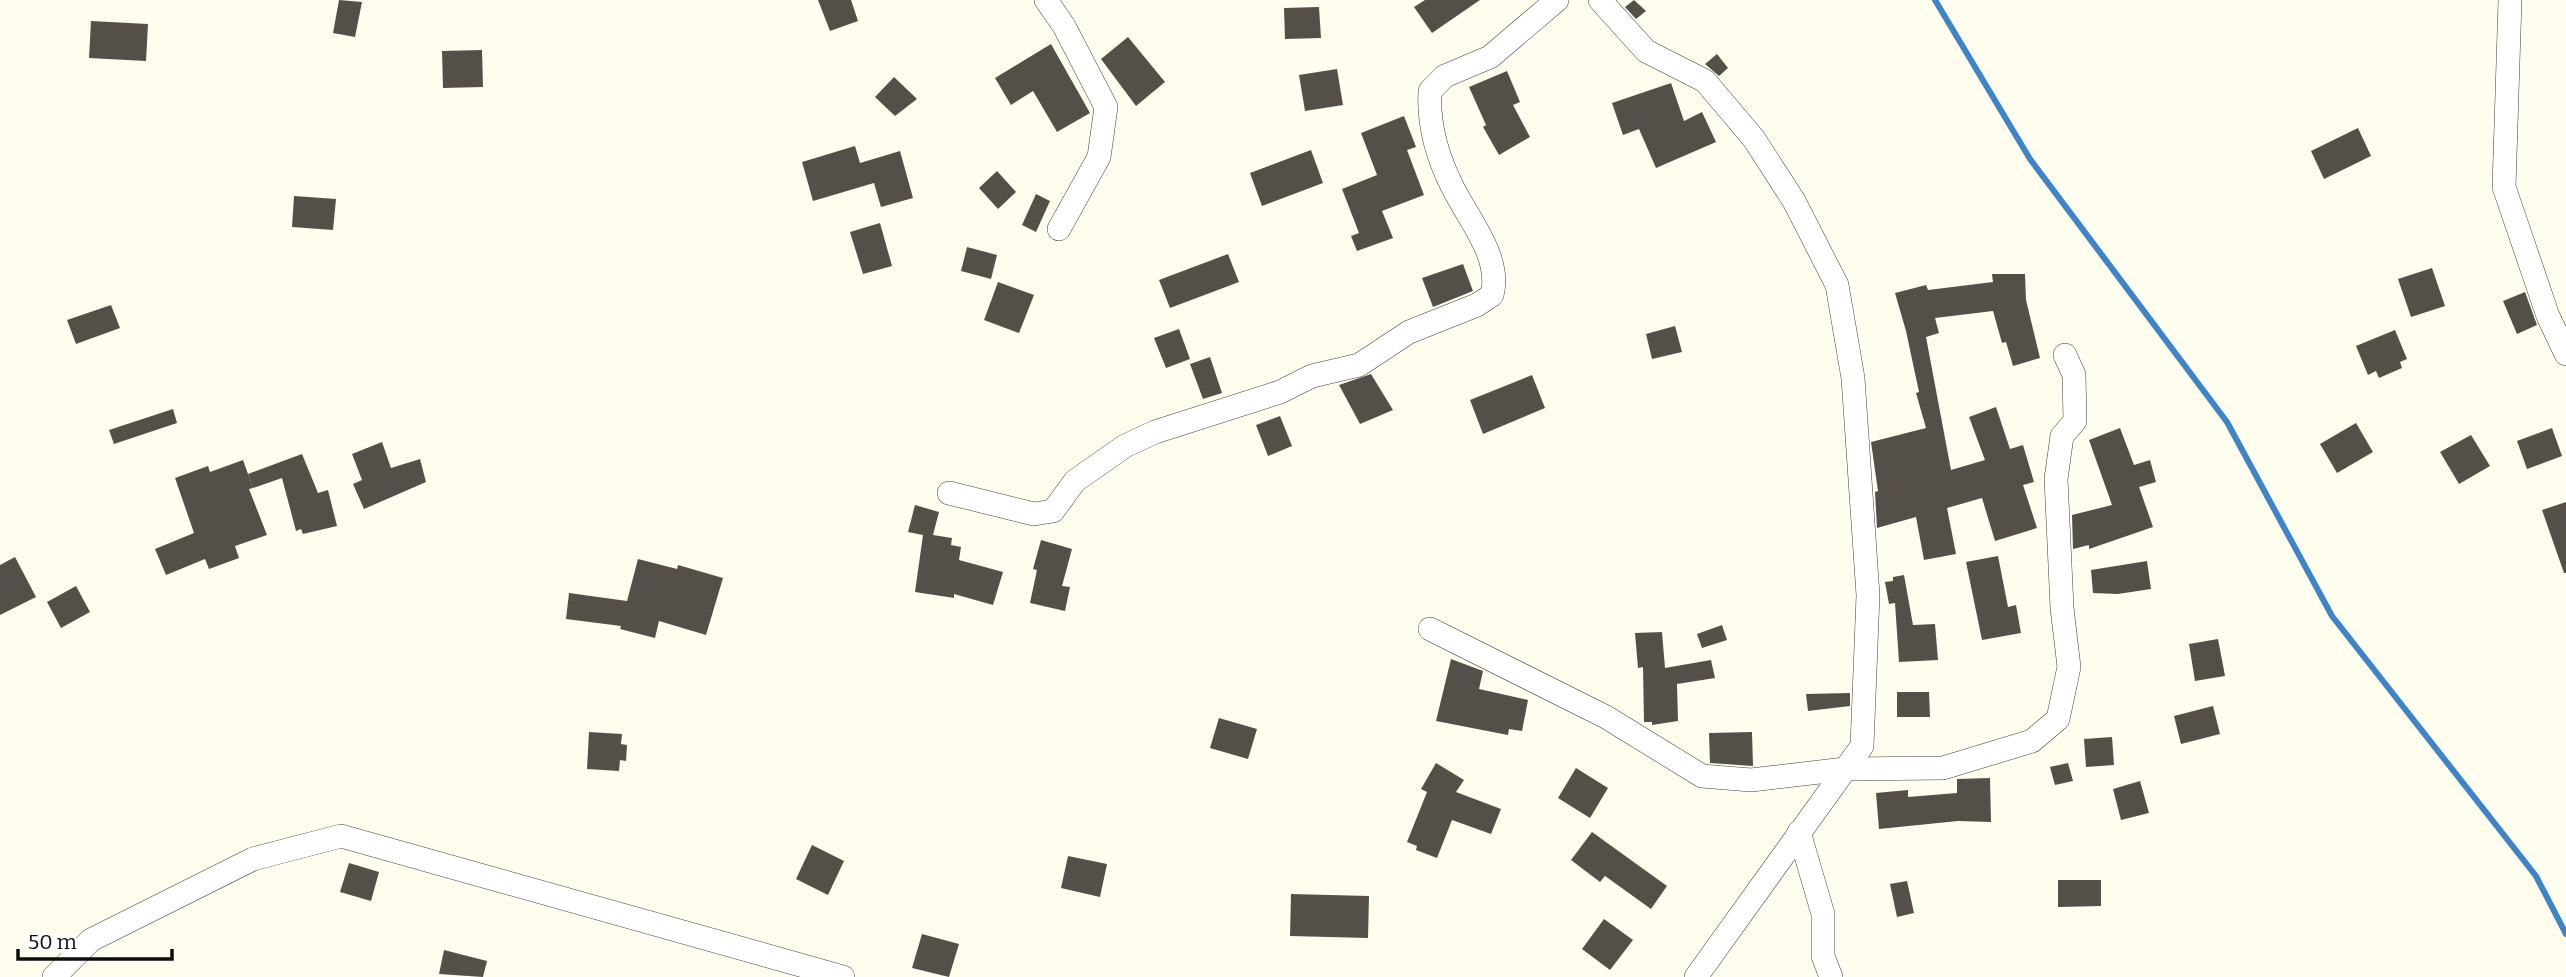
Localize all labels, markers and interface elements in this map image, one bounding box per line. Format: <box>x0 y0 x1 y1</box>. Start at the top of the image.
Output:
scale bar <box>18 918 172 962</box>
text: 50 m <box>28 929 77 955</box>

